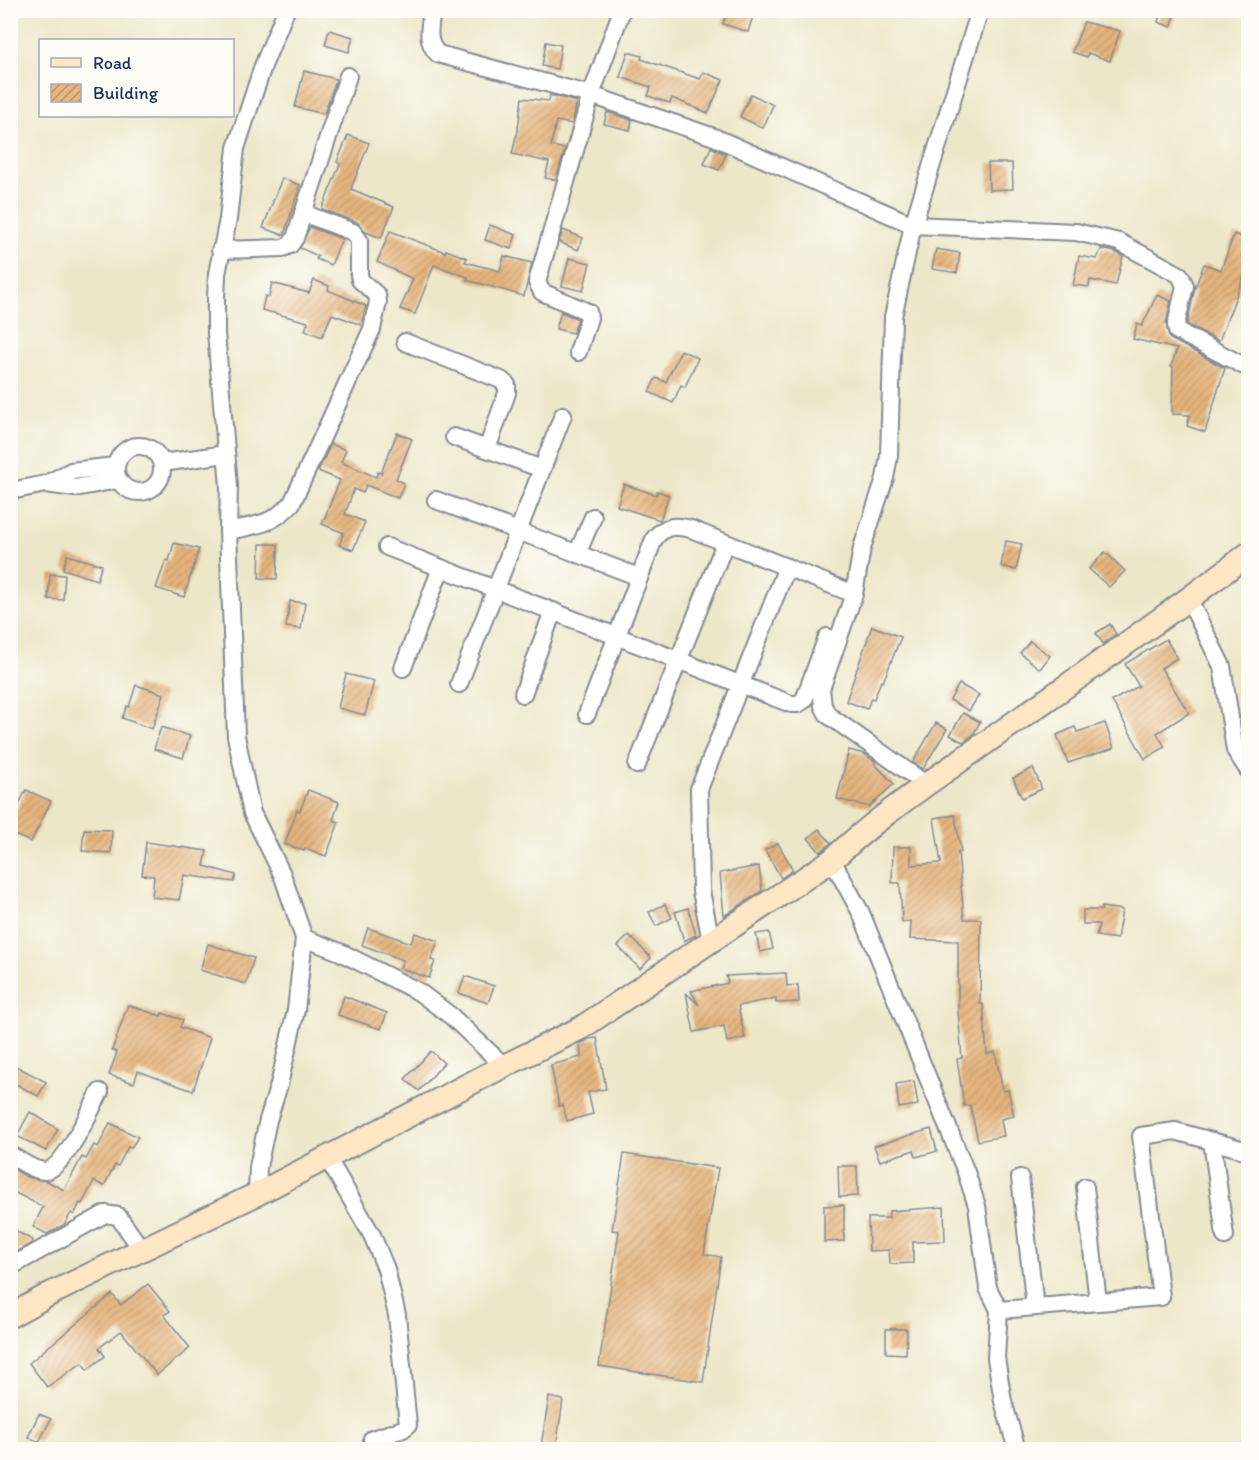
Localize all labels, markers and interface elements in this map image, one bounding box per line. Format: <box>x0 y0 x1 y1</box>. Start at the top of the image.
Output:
legend <box>39 39 234 117</box>
text: Road <box>93 52 132 74</box>
text: Building <box>93 82 159 104</box>

